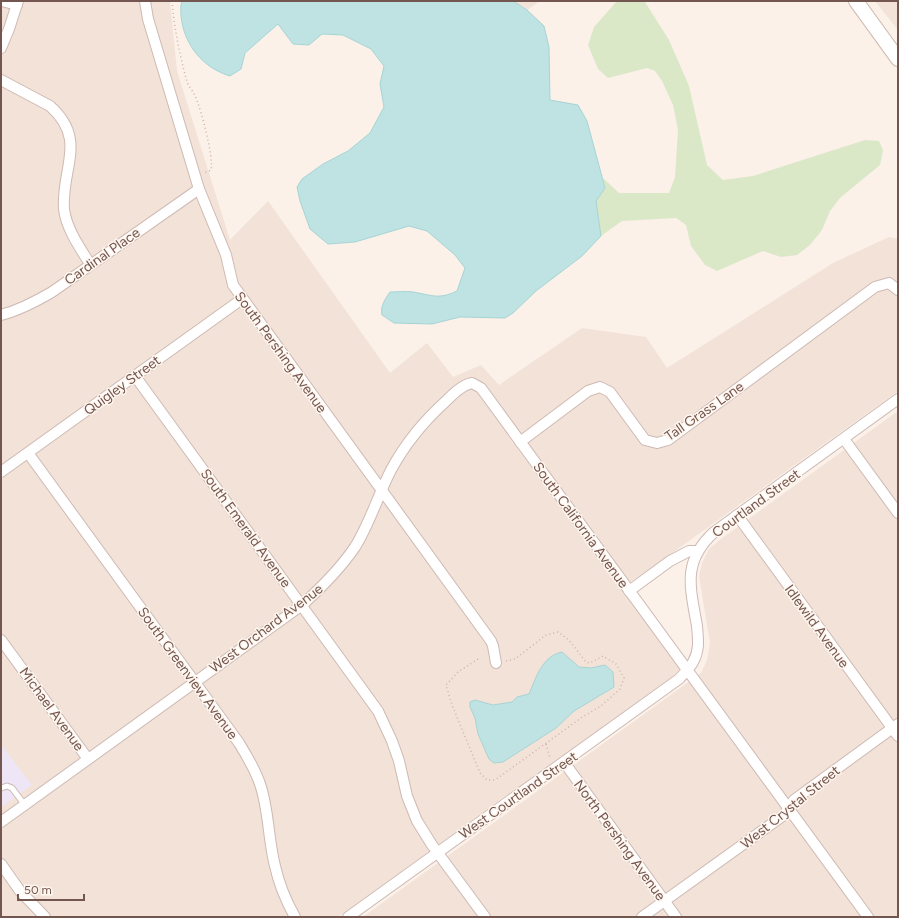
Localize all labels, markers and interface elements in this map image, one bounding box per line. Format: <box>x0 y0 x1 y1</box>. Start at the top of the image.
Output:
street label: Cardinal Place <box>61 224 144 289</box>
street label: South Pershing Avenue <box>231 288 331 417</box>
street label: Quigley Street <box>81 352 164 419</box>
street label: Tall Grass Lane <box>662 378 747 445</box>
street label: South California Avenue <box>529 459 632 592</box>
street label: South Emerald Avenue <box>197 465 295 591</box>
street label: Courtland Street <box>709 466 804 541</box>
street label: West Orchard Avenue <box>206 580 327 677</box>
street label: Idlewild Avenue <box>781 581 853 672</box>
street label: South Greenview Avenue <box>134 604 241 743</box>
street label: Michael Avenue <box>16 664 88 755</box>
street label: West Courtland Street <box>456 748 581 843</box>
street label: West Crystal Street <box>737 762 843 853</box>
street label: North Pershing Avenue <box>570 777 669 904</box>
scale bar <box>18 876 84 902</box>
text: 50 m <box>24 883 52 897</box>

